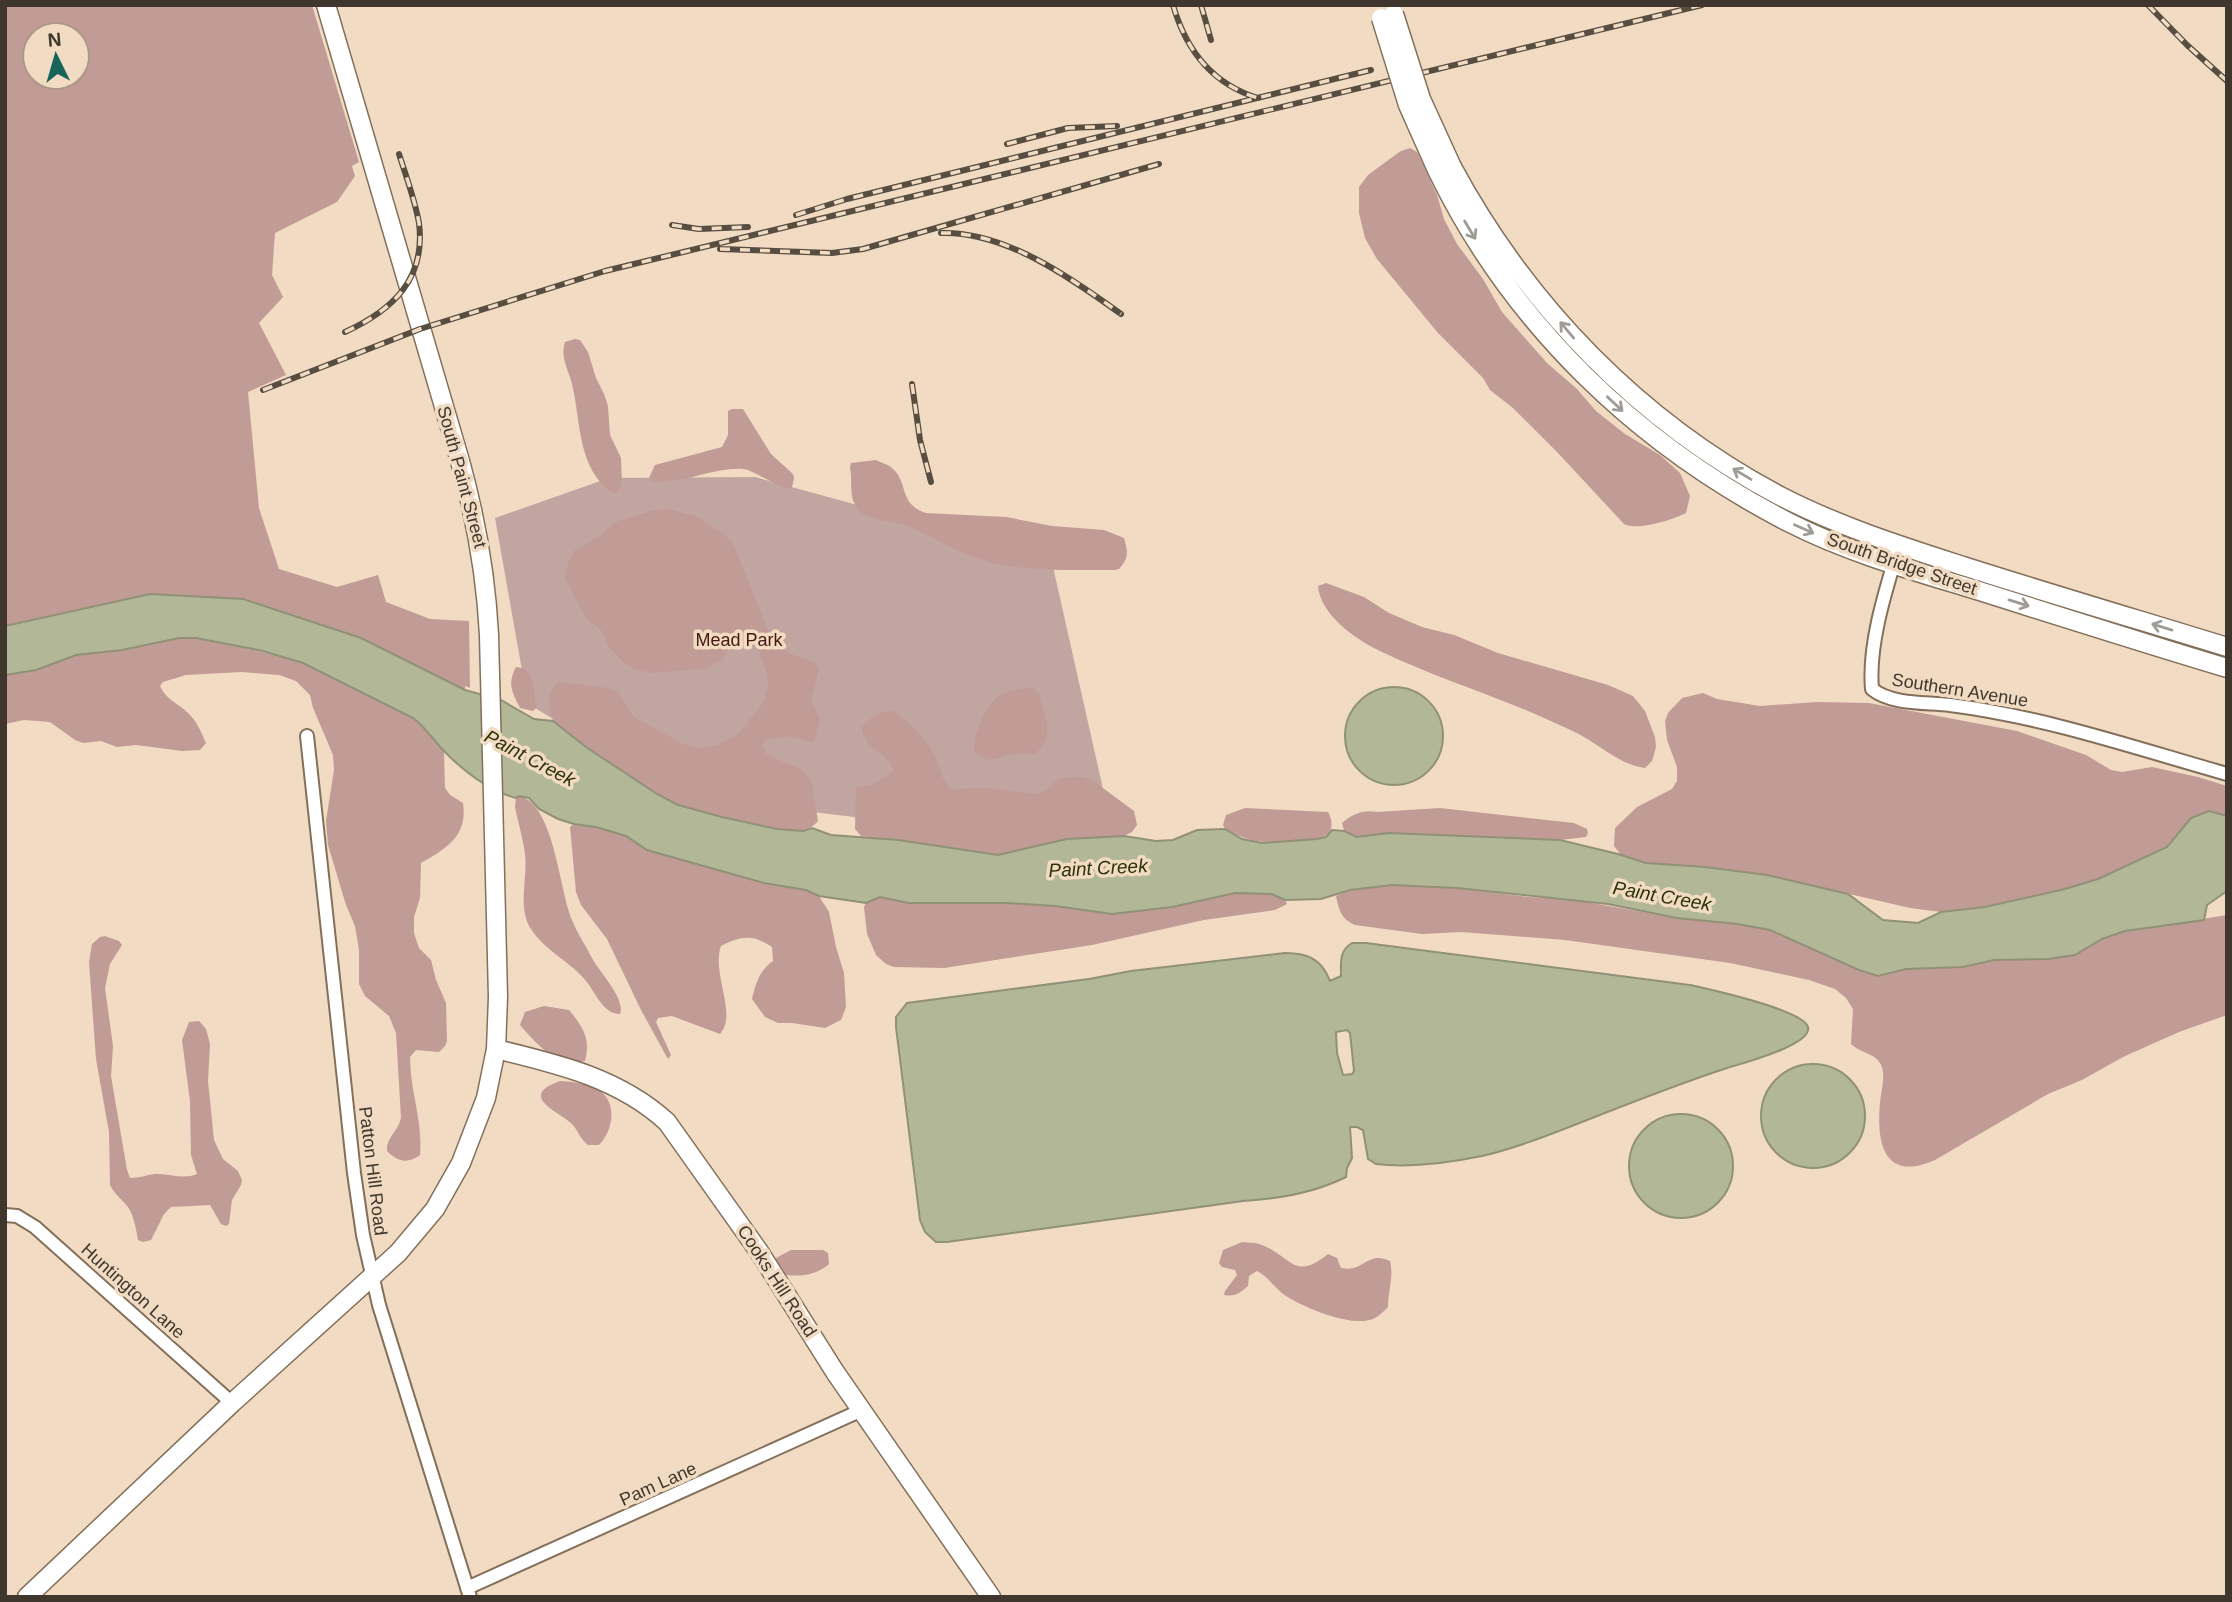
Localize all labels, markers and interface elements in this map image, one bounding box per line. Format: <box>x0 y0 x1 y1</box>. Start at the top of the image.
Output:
north arrow <box>21 21 91 91</box>
text: N <box>47 29 62 51</box>
one-way arrow <box>1464 219 1478 239</box>
one-way arrow <box>1559 321 1575 339</box>
one-way arrow <box>1606 396 1624 412</box>
street label: South Paint Street <box>433 404 491 550</box>
one-way arrow <box>1732 466 1752 480</box>
one-way arrow <box>1793 523 1814 536</box>
street label: South Bridge Street <box>1824 529 1980 599</box>
one-way arrow <box>2007 598 2029 611</box>
one-way arrow <box>2151 619 2173 632</box>
park label: Mead Park <box>695 630 784 650</box>
street label: Southern Avenue <box>1890 669 2030 711</box>
water label: Paint Creek <box>481 725 580 791</box>
water label: Paint Creek <box>1048 855 1150 881</box>
water label: Paint Creek <box>1611 877 1714 915</box>
street label: Patton Hill Road <box>355 1105 391 1237</box>
street label: Cooks Hill Road <box>733 1221 821 1341</box>
street label: Huntington Lane <box>77 1239 189 1343</box>
street label: Pam Lane <box>616 1458 700 1510</box>

